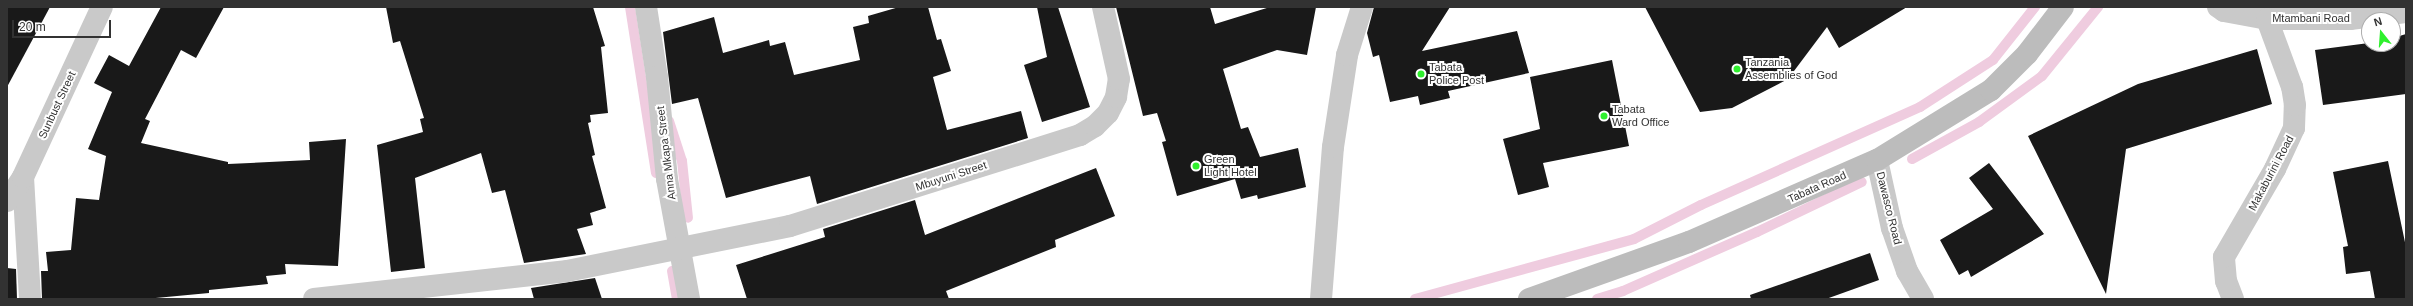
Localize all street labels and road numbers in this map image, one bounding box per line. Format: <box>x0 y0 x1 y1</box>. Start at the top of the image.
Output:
street label: Mtambani Road <box>2272 11 2350 25</box>
street label: Sunbust Street <box>36 69 78 141</box>
street label: Anna Mkapa Street <box>654 105 678 201</box>
street label: Makaburini Road <box>2246 133 2296 213</box>
street label: Mbuyuni Street <box>914 158 988 194</box>
street label: Tabata Road <box>1786 168 1848 206</box>
street label: Dawasco Road <box>1874 170 1904 246</box>

